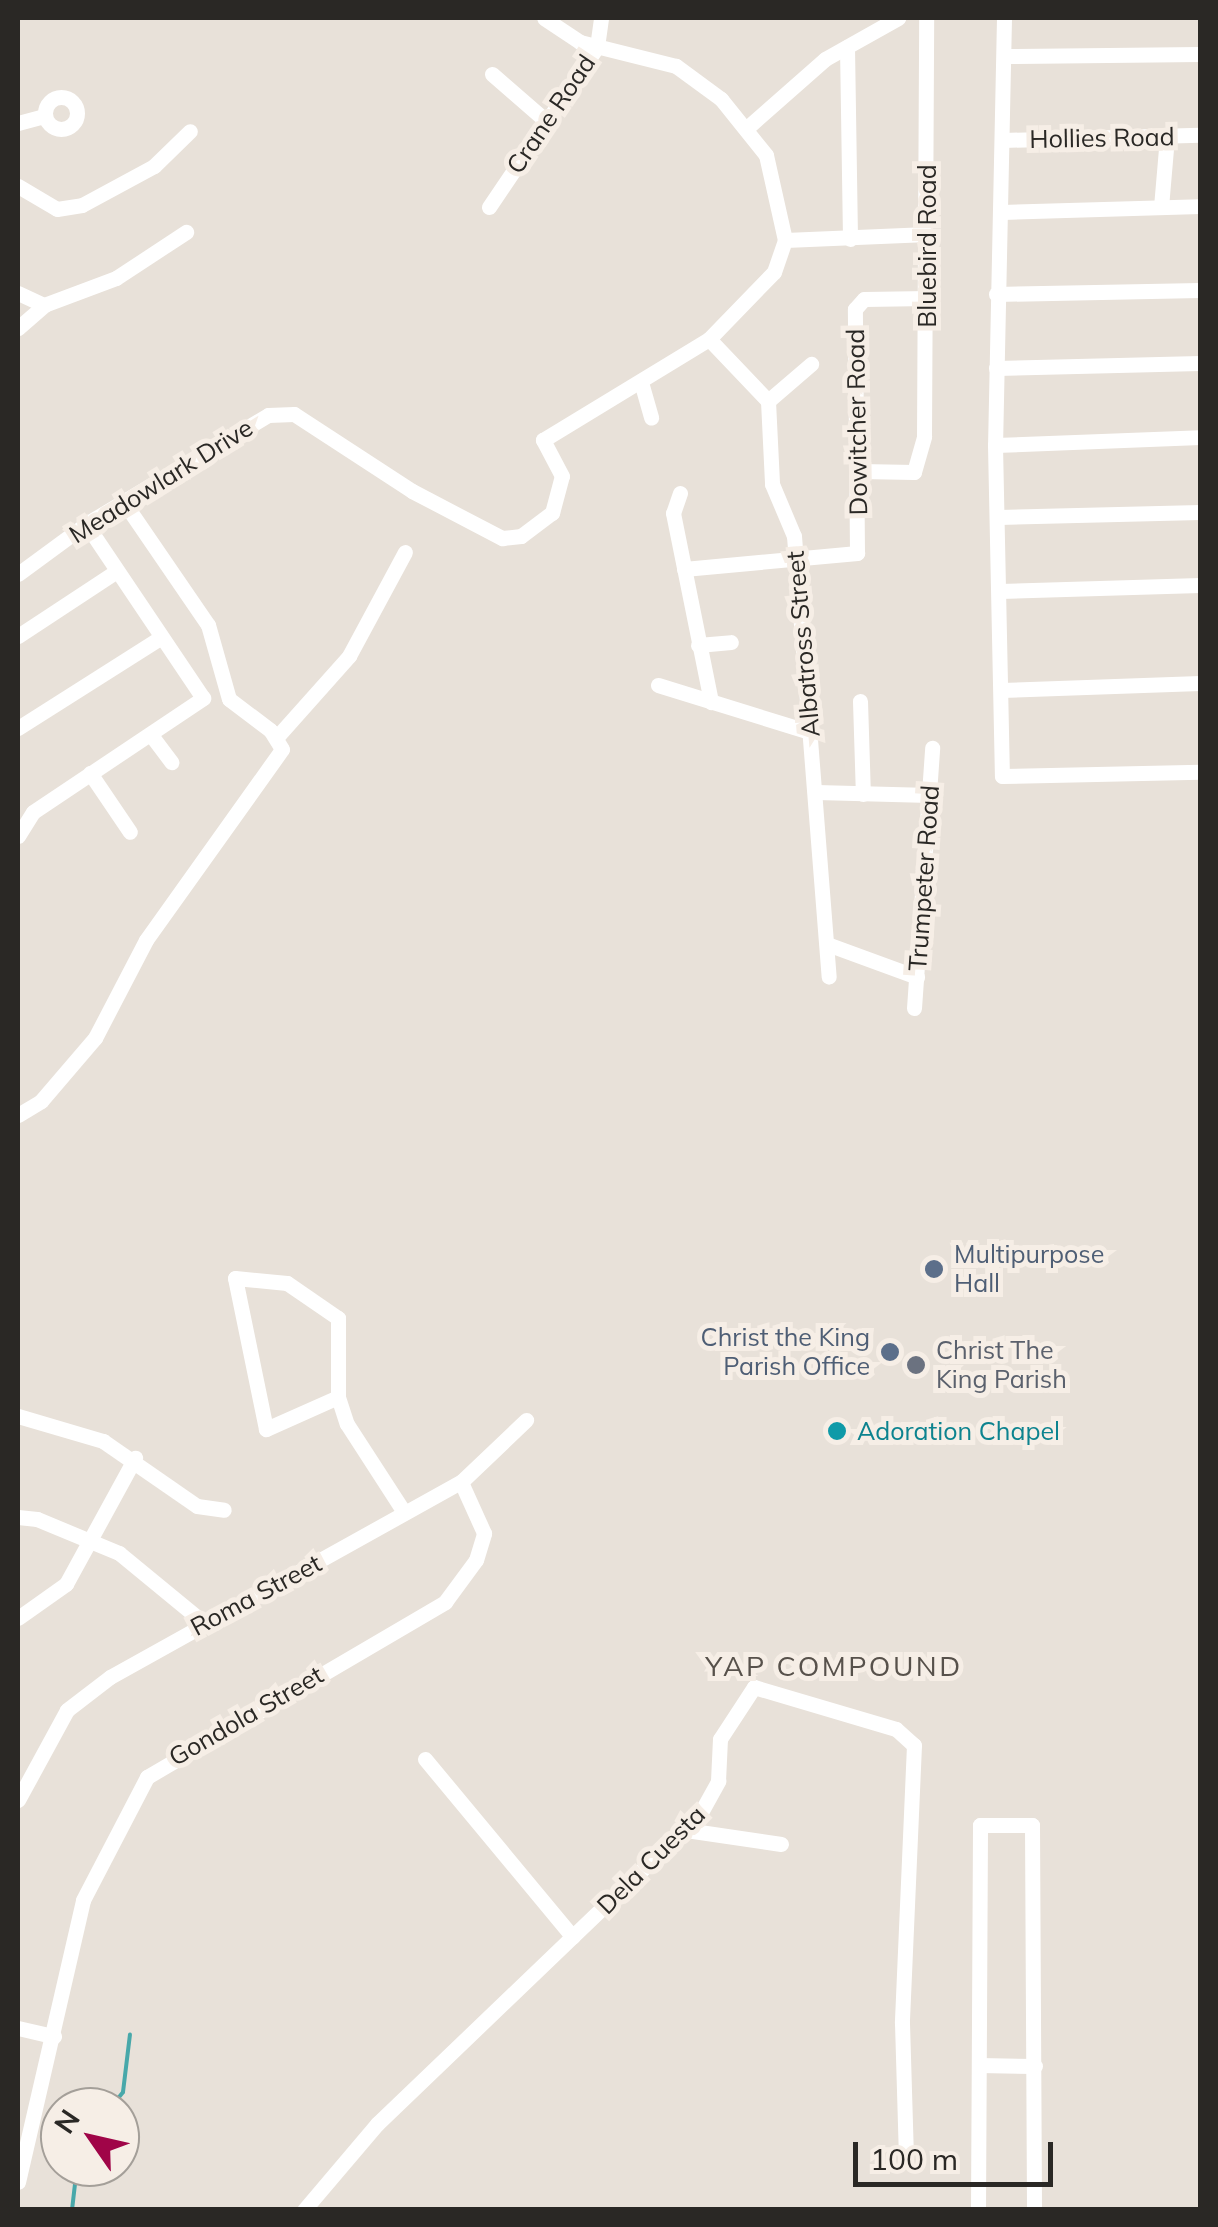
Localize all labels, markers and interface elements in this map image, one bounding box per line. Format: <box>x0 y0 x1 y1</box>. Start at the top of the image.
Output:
street label: Crane Road <box>500 49 602 179</box>
street label: Hollies Road <box>1029 122 1175 154</box>
street label: Bluebird Road <box>912 164 942 328</box>
street label: Dowitcher Road <box>840 328 874 516</box>
street label: Meadowlark Drive <box>64 412 258 550</box>
street label: Albatross Street <box>780 550 826 738</box>
street label: Trumpeter Road <box>903 784 945 972</box>
place label: Multipurpose Hall <box>954 1240 1104 1299</box>
marker: Multipurpose Hall <box>923 1258 945 1280</box>
place label: Christ the King Parish Office <box>701 1323 870 1382</box>
place label: Christ The King Parish <box>936 1336 1067 1395</box>
marker: Christ the King Parish Office <box>879 1341 901 1363</box>
marker: Christ The King Parish <box>905 1354 927 1376</box>
place label: Adoration Chapel <box>857 1416 1060 1446</box>
marker: Adoration Chapel <box>826 1420 848 1442</box>
street label: Roma Street <box>185 1548 327 1642</box>
district label: YAP COMPOUND <box>705 1649 963 1683</box>
street label: Gondola Street <box>164 1660 328 1772</box>
street label: Dela Cuesta <box>591 1800 711 1920</box>
north arrow <box>40 2087 140 2187</box>
text: N <box>46 2103 87 2140</box>
scale bar <box>858 2122 1058 2184</box>
text: 100 m <box>870 2140 958 2178</box>

